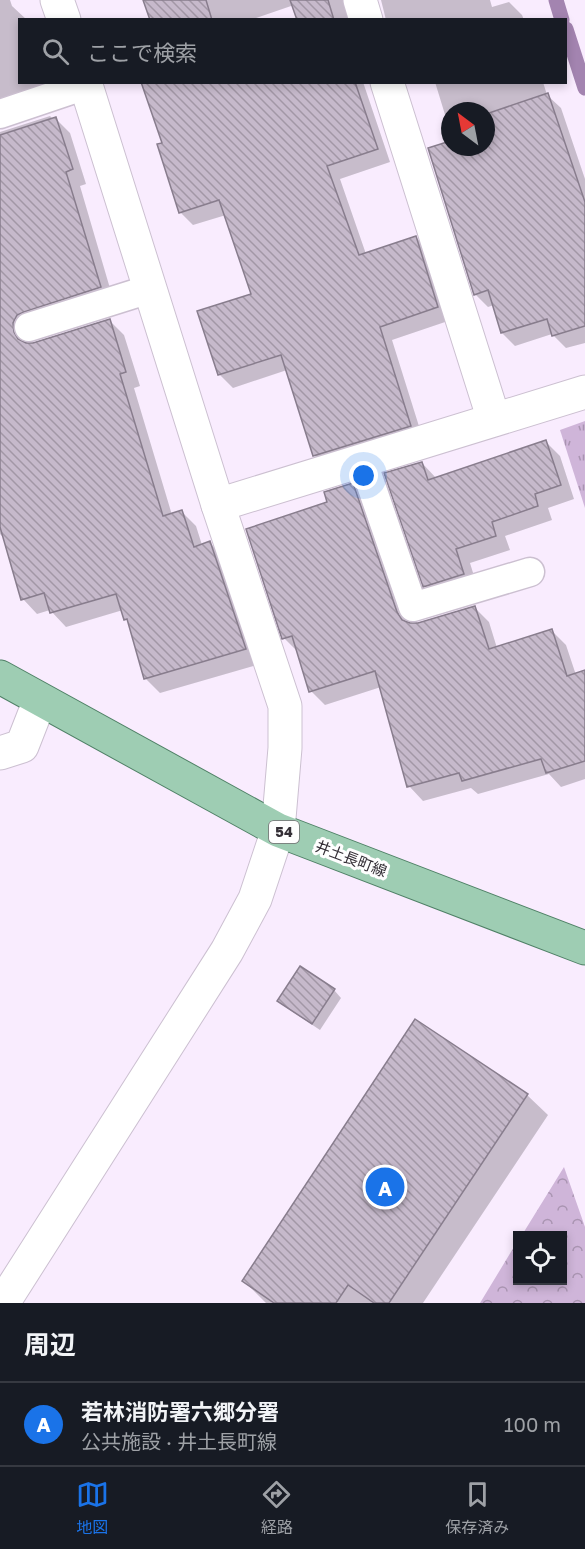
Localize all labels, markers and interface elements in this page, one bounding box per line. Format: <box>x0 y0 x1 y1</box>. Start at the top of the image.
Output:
search box <box>18 18 567 84</box>
icon: search <box>39 35 72 68</box>
text: ここで検索 <box>87 39 197 66</box>
north arrow <box>441 102 495 156</box>
your location <box>349 461 378 490</box>
road number: 54 <box>269 821 299 843</box>
street label: 井土長町線 <box>313 836 390 880</box>
pin: A <box>366 1164 404 1210</box>
map controls <box>513 1231 567 1285</box>
button: locate <box>513 1231 567 1285</box>
text: 周辺 <box>24 1329 76 1360</box>
text: 若林消防署六郷分署 <box>81 1398 279 1425</box>
text: A <box>36 1412 51 1436</box>
text: 100 m <box>504 1412 561 1436</box>
text: 公共施設 · 井土長町線 <box>81 1429 277 1453</box>
tab: 地図 <box>76 1478 109 1538</box>
tab: 経路 <box>260 1478 293 1538</box>
tab: 保存済み <box>445 1478 509 1538</box>

